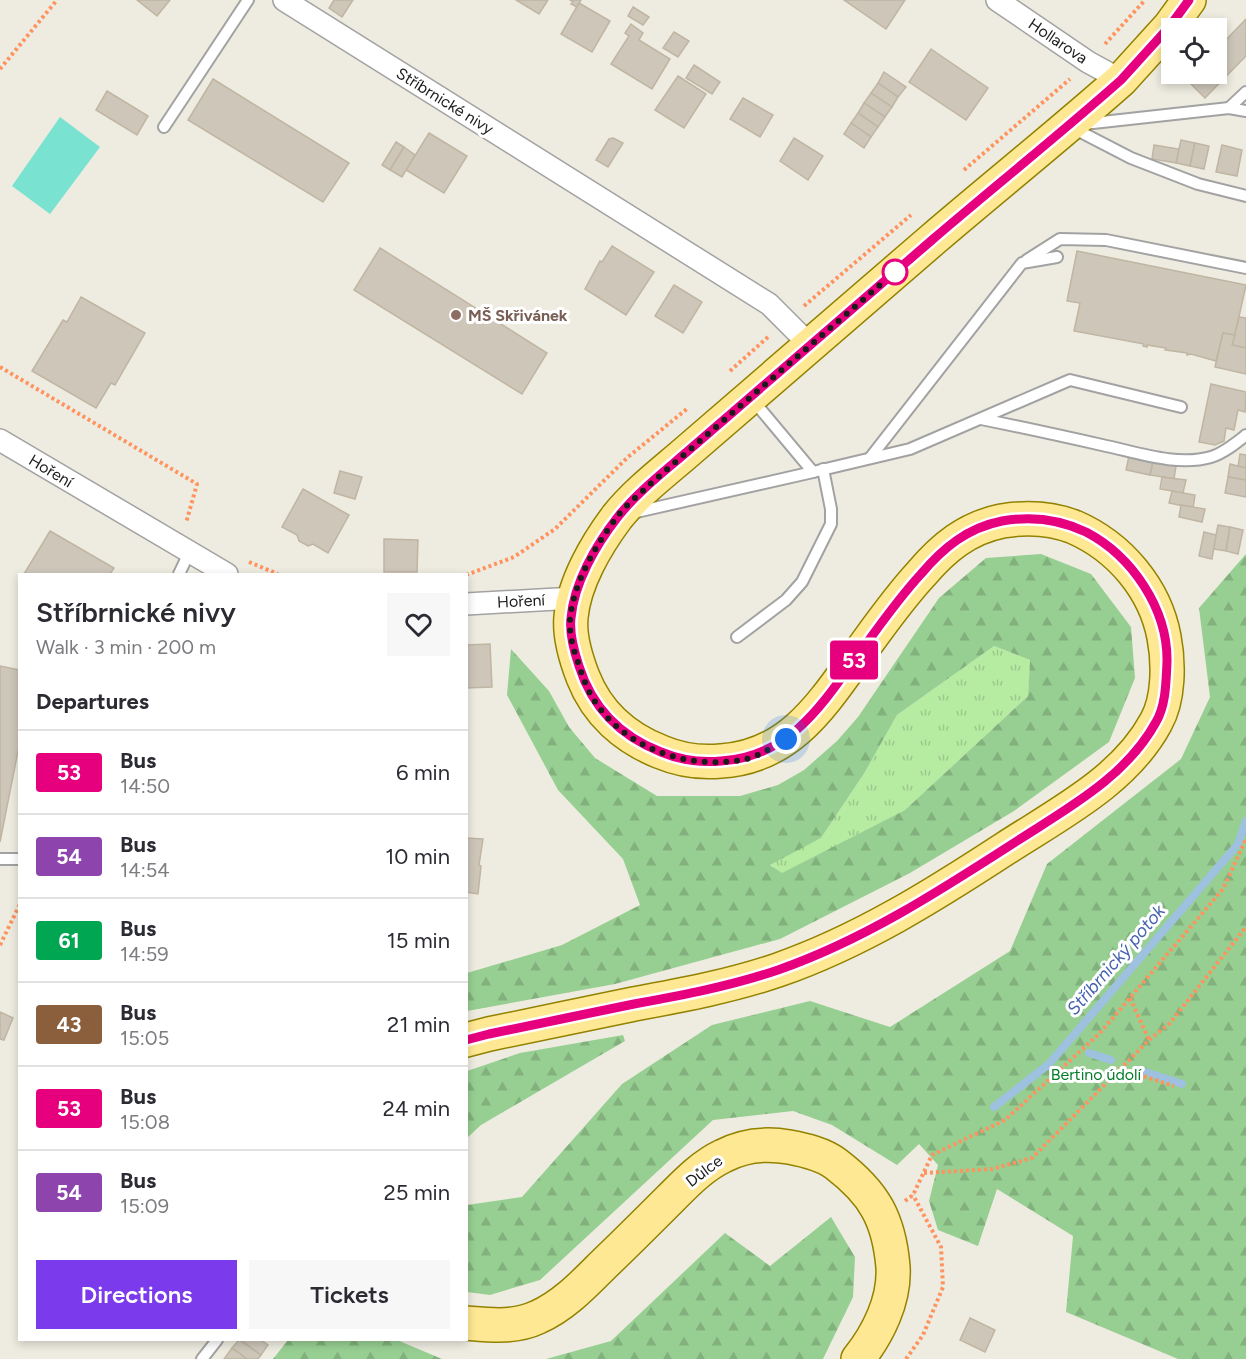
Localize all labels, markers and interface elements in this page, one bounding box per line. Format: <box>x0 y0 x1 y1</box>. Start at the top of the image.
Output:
street label: Hollarova <box>1025 14 1091 68</box>
map controls <box>1161 18 1227 84</box>
button: locate <box>1161 18 1227 84</box>
street label: Stříbrnické nivy <box>393 64 497 139</box>
unlabelled marker <box>882 259 908 285</box>
place label: MŠ Skřivánek <box>468 306 568 325</box>
marker: MŠ Skřivánek <box>449 308 463 322</box>
street label: Hoření <box>25 450 78 492</box>
street label: Hoření <box>496 590 547 612</box>
button: heart <box>387 593 450 656</box>
text: Stříbrnické nivy <box>36 595 236 629</box>
text: Walk · 3 min · 200 m <box>36 635 216 659</box>
line badge: 53 <box>827 640 881 680</box>
text: 53 <box>842 648 866 673</box>
text: Departures <box>36 688 149 715</box>
your location <box>771 724 801 754</box>
text: Bus <box>120 747 156 774</box>
text: 6 min <box>396 759 450 786</box>
text: 53 <box>57 760 81 785</box>
text: 14:50 <box>120 774 170 798</box>
text: Bus <box>120 831 156 858</box>
text: 10 min <box>385 843 450 870</box>
text: 54 <box>56 844 82 869</box>
text: 14:54 <box>120 858 170 882</box>
water label: Stříbrnický potok <box>1062 899 1171 1020</box>
text: Bus <box>120 915 156 942</box>
text: 15 min <box>387 927 450 954</box>
text: 61 <box>58 928 80 953</box>
text: 14:59 <box>120 942 169 966</box>
text: Bus <box>120 999 156 1026</box>
text: 21 min <box>387 1011 450 1038</box>
text: 43 <box>57 1012 81 1037</box>
text: 15:05 <box>120 1026 169 1050</box>
park label: Bertino údolí <box>1051 1065 1143 1084</box>
text: Bus <box>120 1083 156 1110</box>
text: 24 min <box>383 1095 450 1122</box>
text: 53 <box>57 1096 81 1121</box>
text: 15:08 <box>120 1110 170 1134</box>
street label: Důlce <box>682 1151 726 1191</box>
text: Bus <box>120 1167 156 1194</box>
text: 25 min <box>384 1179 450 1206</box>
text: 54 <box>56 1180 82 1205</box>
text: 15:09 <box>120 1194 169 1218</box>
button: Directions <box>36 1260 237 1329</box>
button: Tickets <box>249 1260 450 1329</box>

